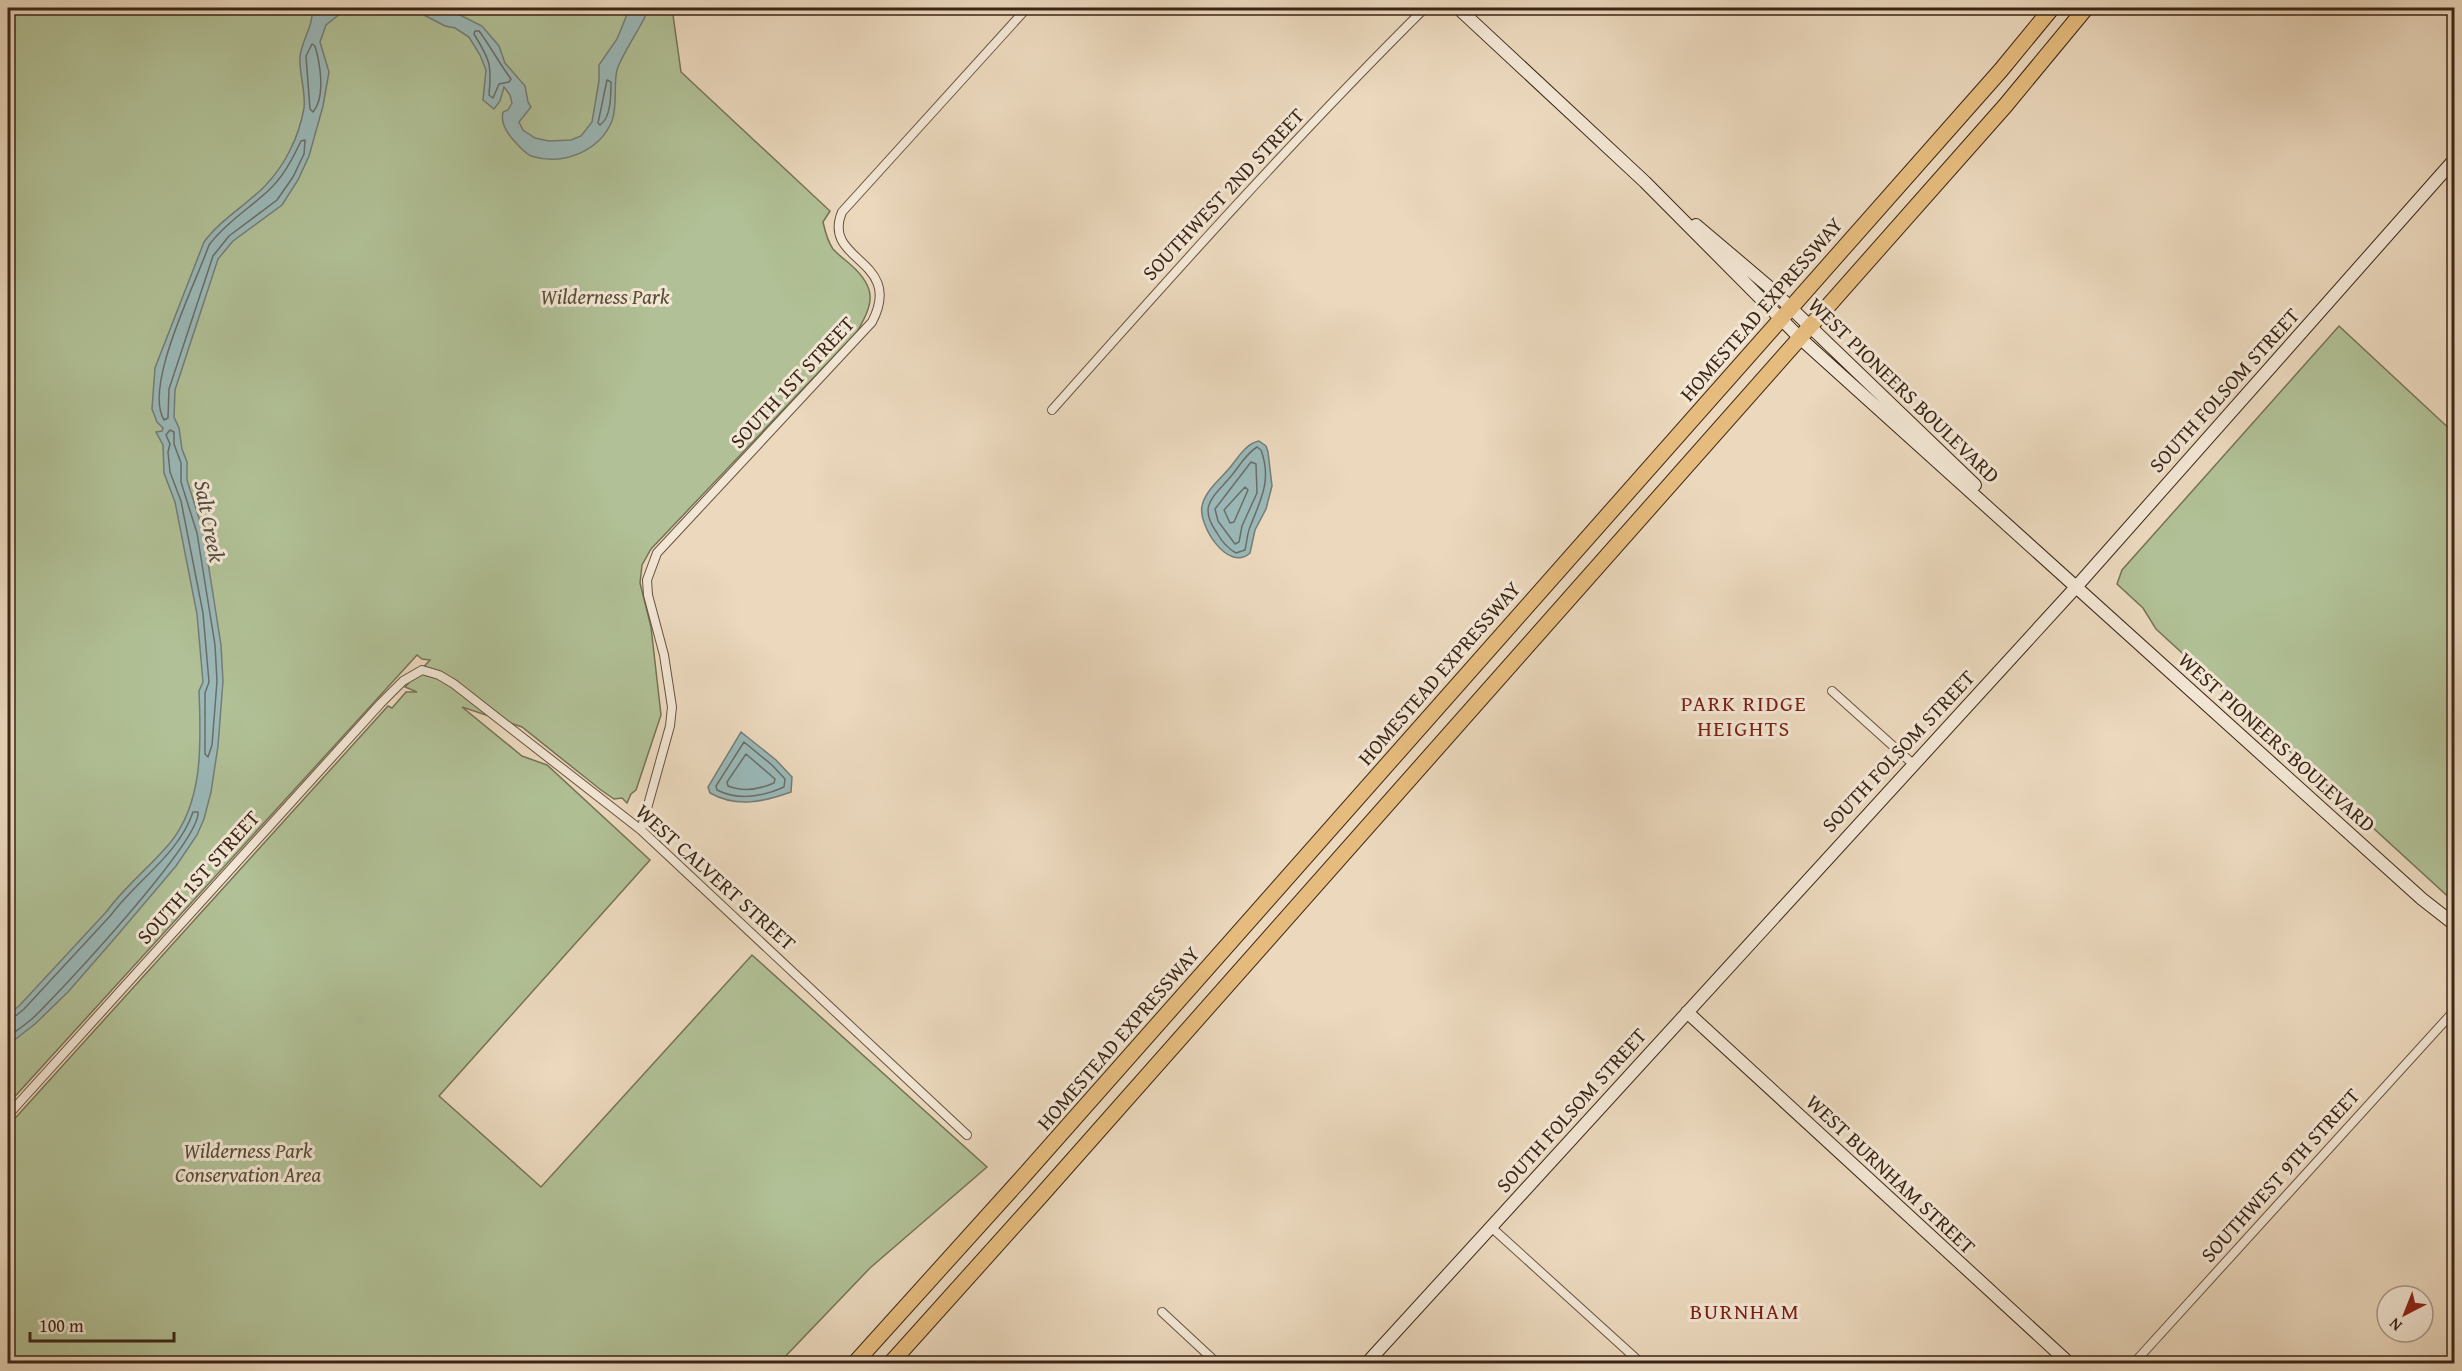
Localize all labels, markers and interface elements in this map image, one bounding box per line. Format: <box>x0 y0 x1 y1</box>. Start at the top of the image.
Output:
street label: SOUTHWEST 2ND STREET <box>1135 101 1312 287</box>
street label: HOMESTEAD EXPRESSWAY <box>1672 210 1850 408</box>
park label: Wilderness Park <box>541 281 670 312</box>
street label: WEST PIONEERS BOULEVARD <box>1801 290 2007 490</box>
street label: SOUTH FOLSOM STREET <box>2141 301 2307 479</box>
street label: SOUTH 1ST STREET <box>722 309 862 455</box>
water label: Salt Creek <box>186 477 234 566</box>
street label: HOMESTEAD EXPRESSWAY <box>1350 574 1528 772</box>
street label: WEST PIONEERS BOULEVARD <box>2171 645 2383 839</box>
street label: SOUTH FOLSOM STREET <box>1814 663 1982 839</box>
district label: PARK RIDGE HEIGHTS <box>1681 687 1807 744</box>
street label: WEST CALVERT STREET <box>629 796 803 958</box>
street label: SOUTH 1ST STREET <box>129 803 267 951</box>
street label: HOMESTEAD EXPRESSWAY <box>1029 939 1207 1137</box>
street label: SOUTH FOLSOM STREET <box>1488 1021 1654 1199</box>
street label: SOUTHWEST 9TH STREET <box>2193 1081 2367 1269</box>
street label: WEST BURNHAM STREET <box>1799 1087 1983 1261</box>
park label: Wilderness Park Conservation Area <box>175 1135 321 1190</box>
north arrow <box>2375 1284 2435 1344</box>
district label: BURNHAM <box>1690 1295 1800 1327</box>
scale bar <box>30 1305 174 1343</box>
text: 100 m <box>39 1312 84 1339</box>
text: N <box>2383 1312 2407 1338</box>

